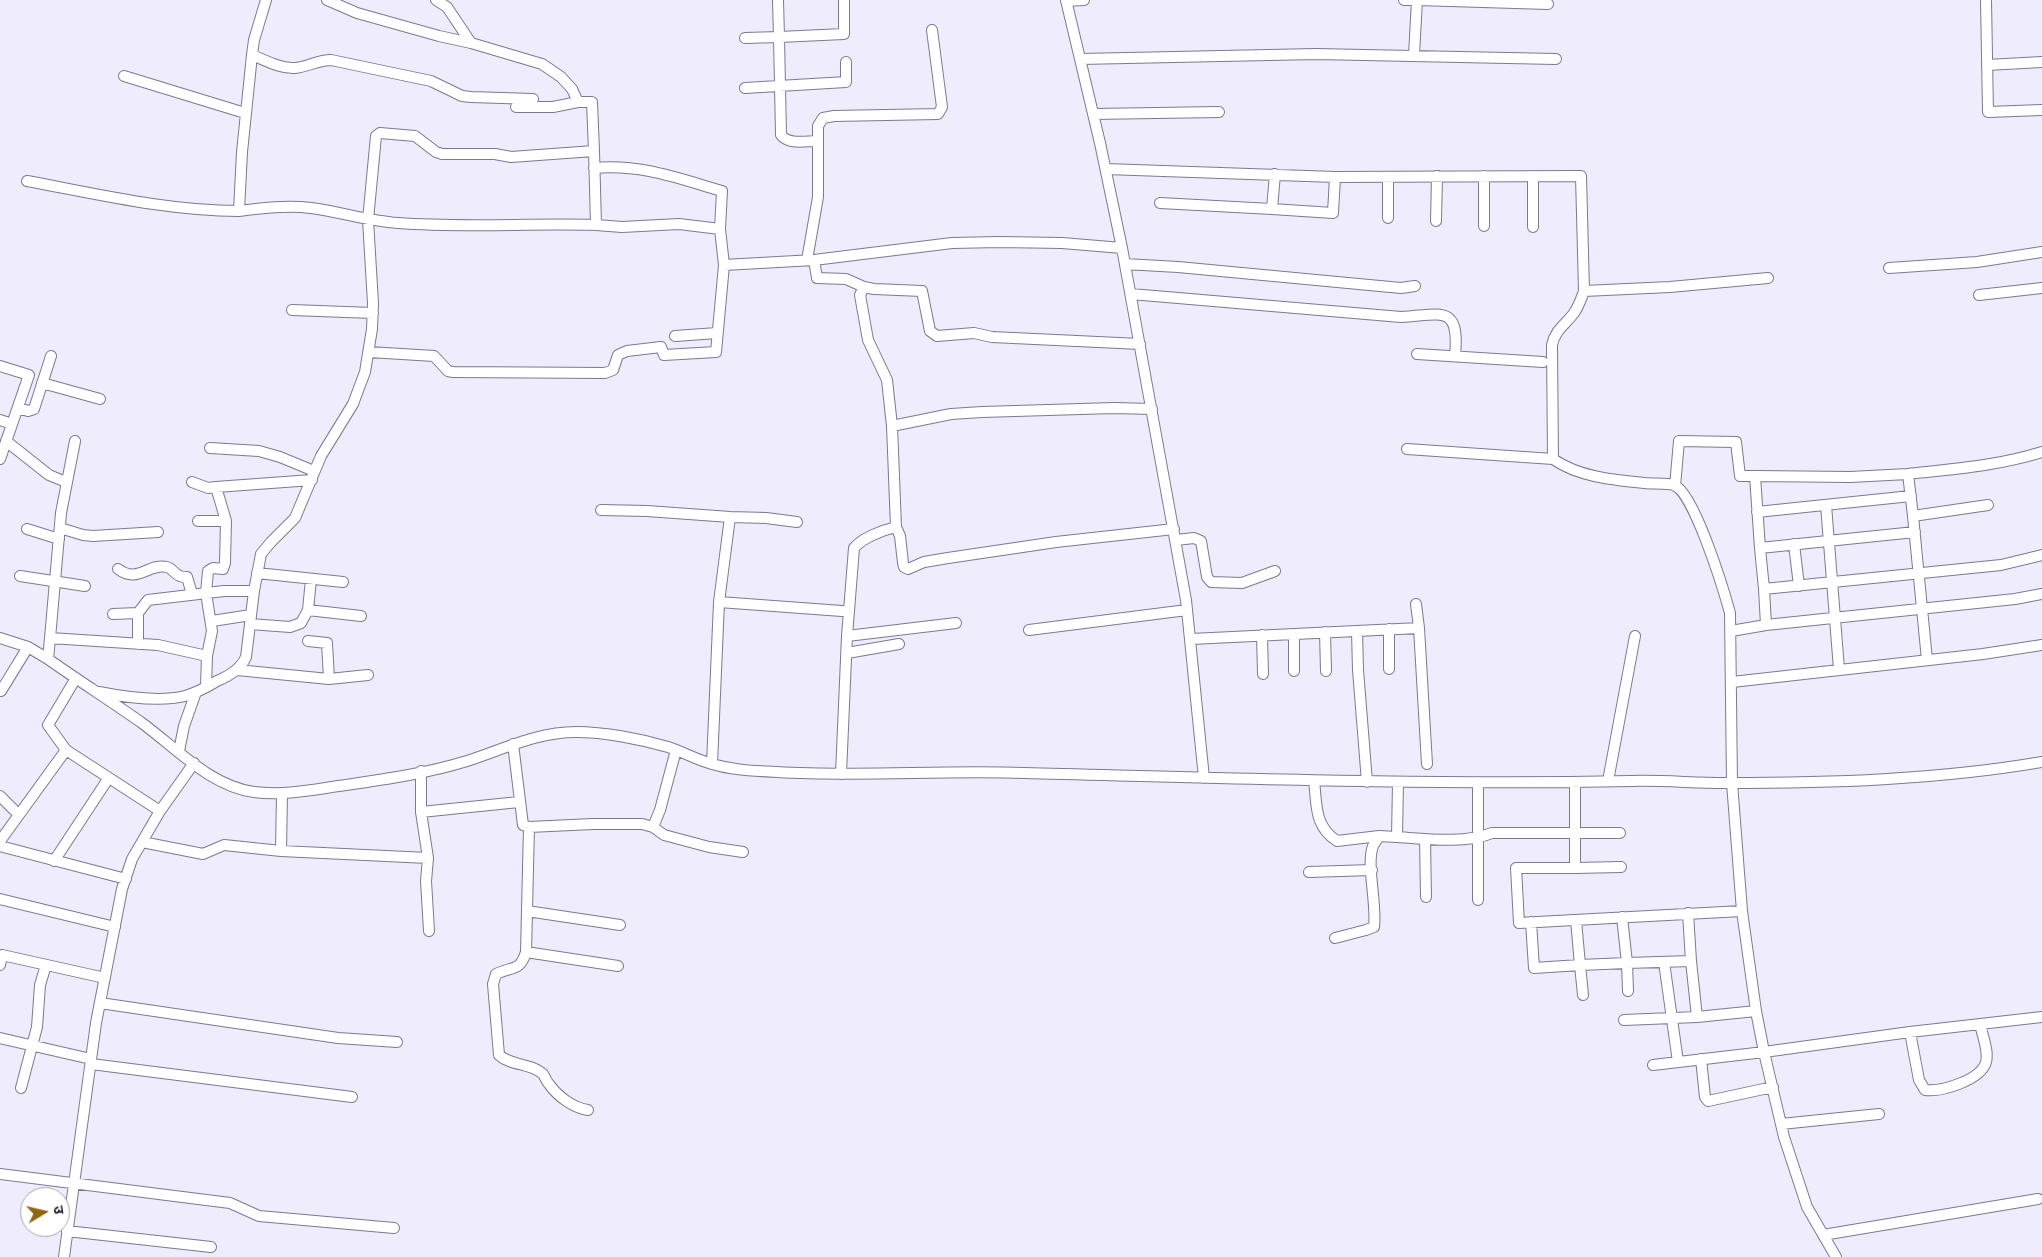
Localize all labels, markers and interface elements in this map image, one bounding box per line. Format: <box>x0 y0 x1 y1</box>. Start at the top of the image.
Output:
north arrow <box>20 1187 70 1237</box>
text: उ <box>50 1204 67 1215</box>

